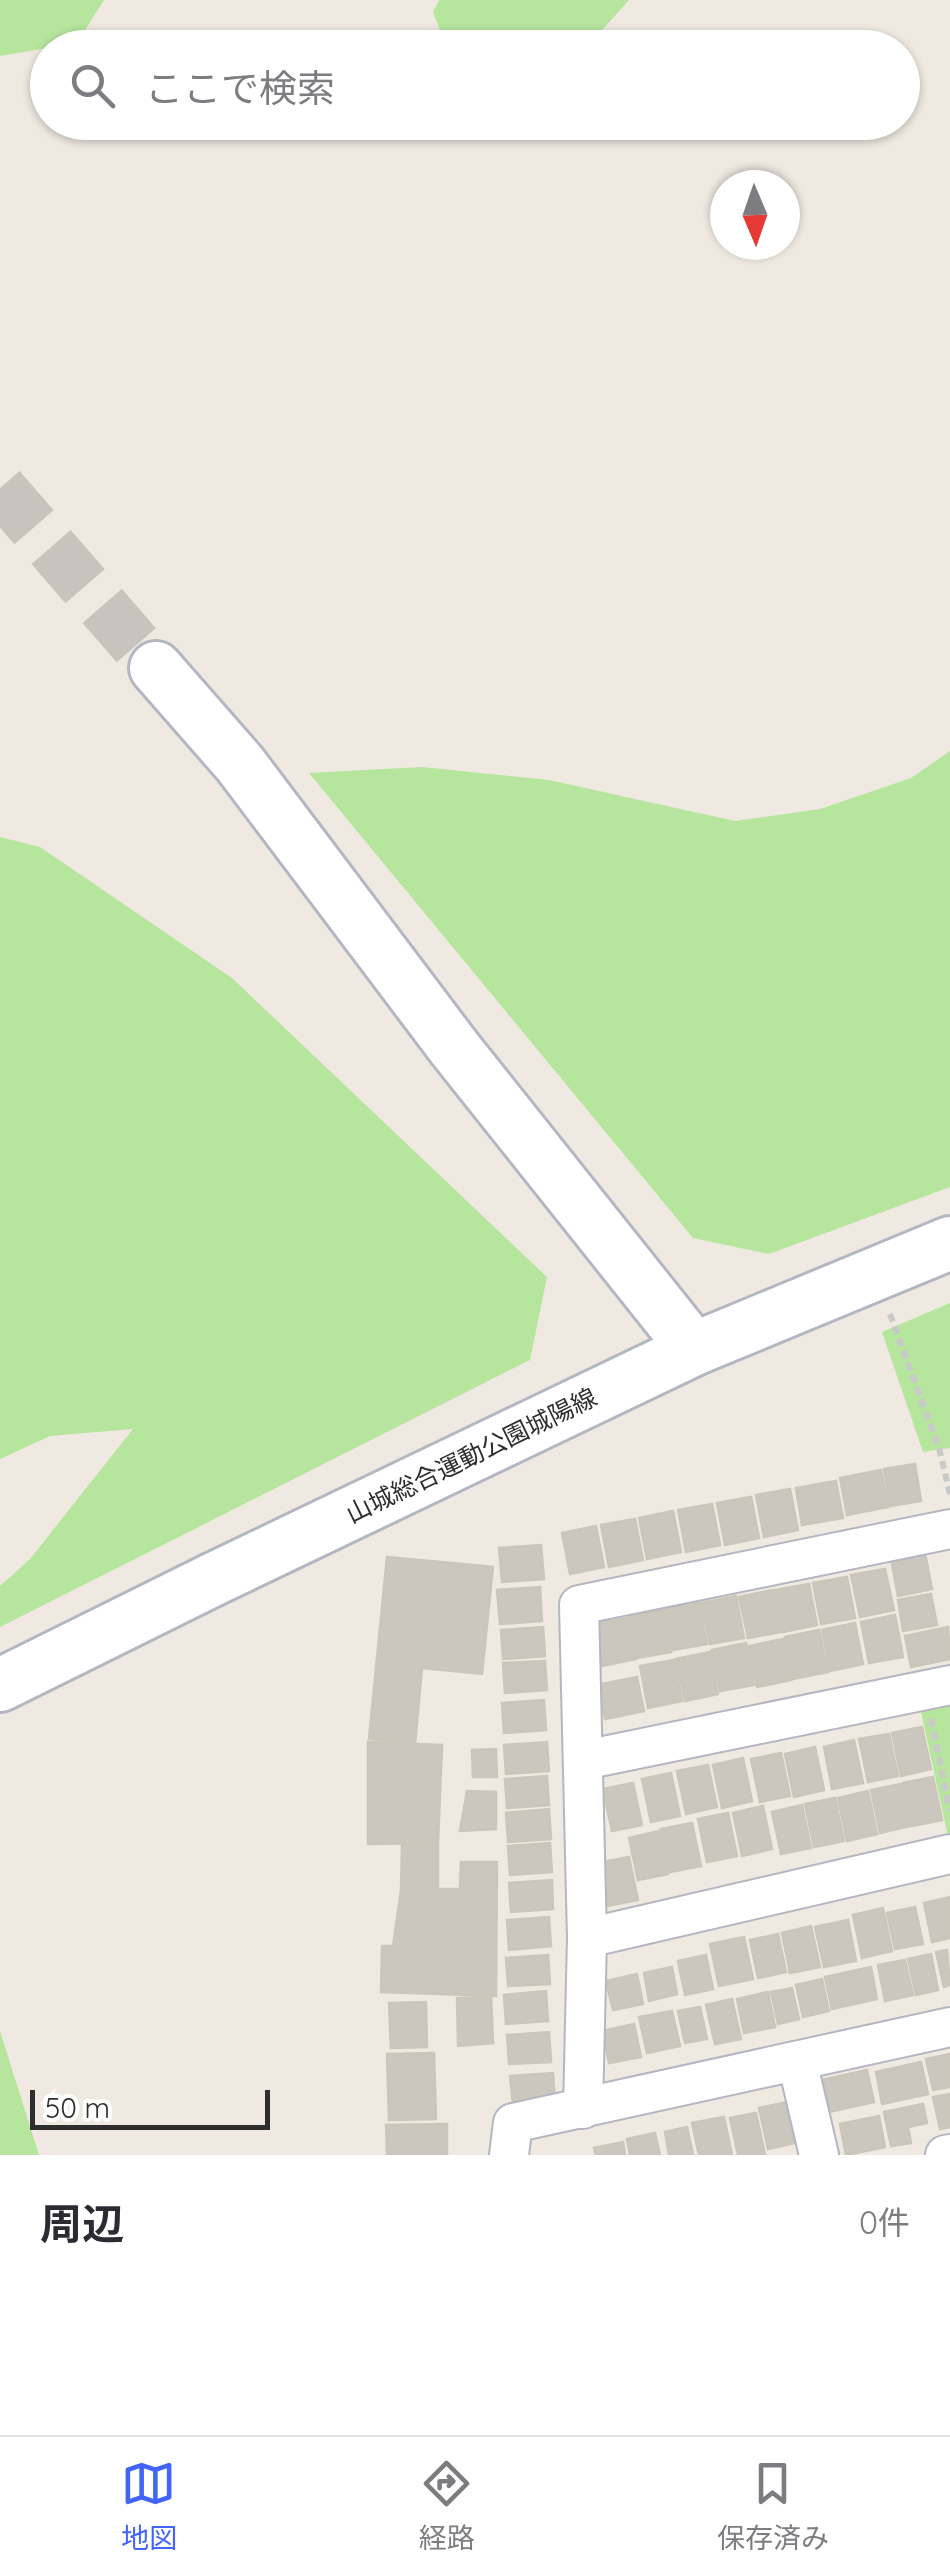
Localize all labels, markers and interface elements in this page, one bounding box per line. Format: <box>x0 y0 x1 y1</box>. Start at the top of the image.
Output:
search box <box>30 30 920 140</box>
icon: search <box>65 58 120 113</box>
text: ここで検索 <box>145 64 335 112</box>
north arrow <box>710 170 800 260</box>
street label: 山城総合運動公園城陽線 <box>341 1381 601 1529</box>
scale bar <box>30 2085 270 2130</box>
text: 50 m <box>45 2090 110 2125</box>
text: 周辺 <box>40 2197 124 2250</box>
text: 0件 <box>859 2202 910 2242</box>
tab: 地図 <box>121 2456 177 2556</box>
tab: 経路 <box>419 2456 475 2556</box>
tab: 保存済み <box>717 2456 829 2556</box>

